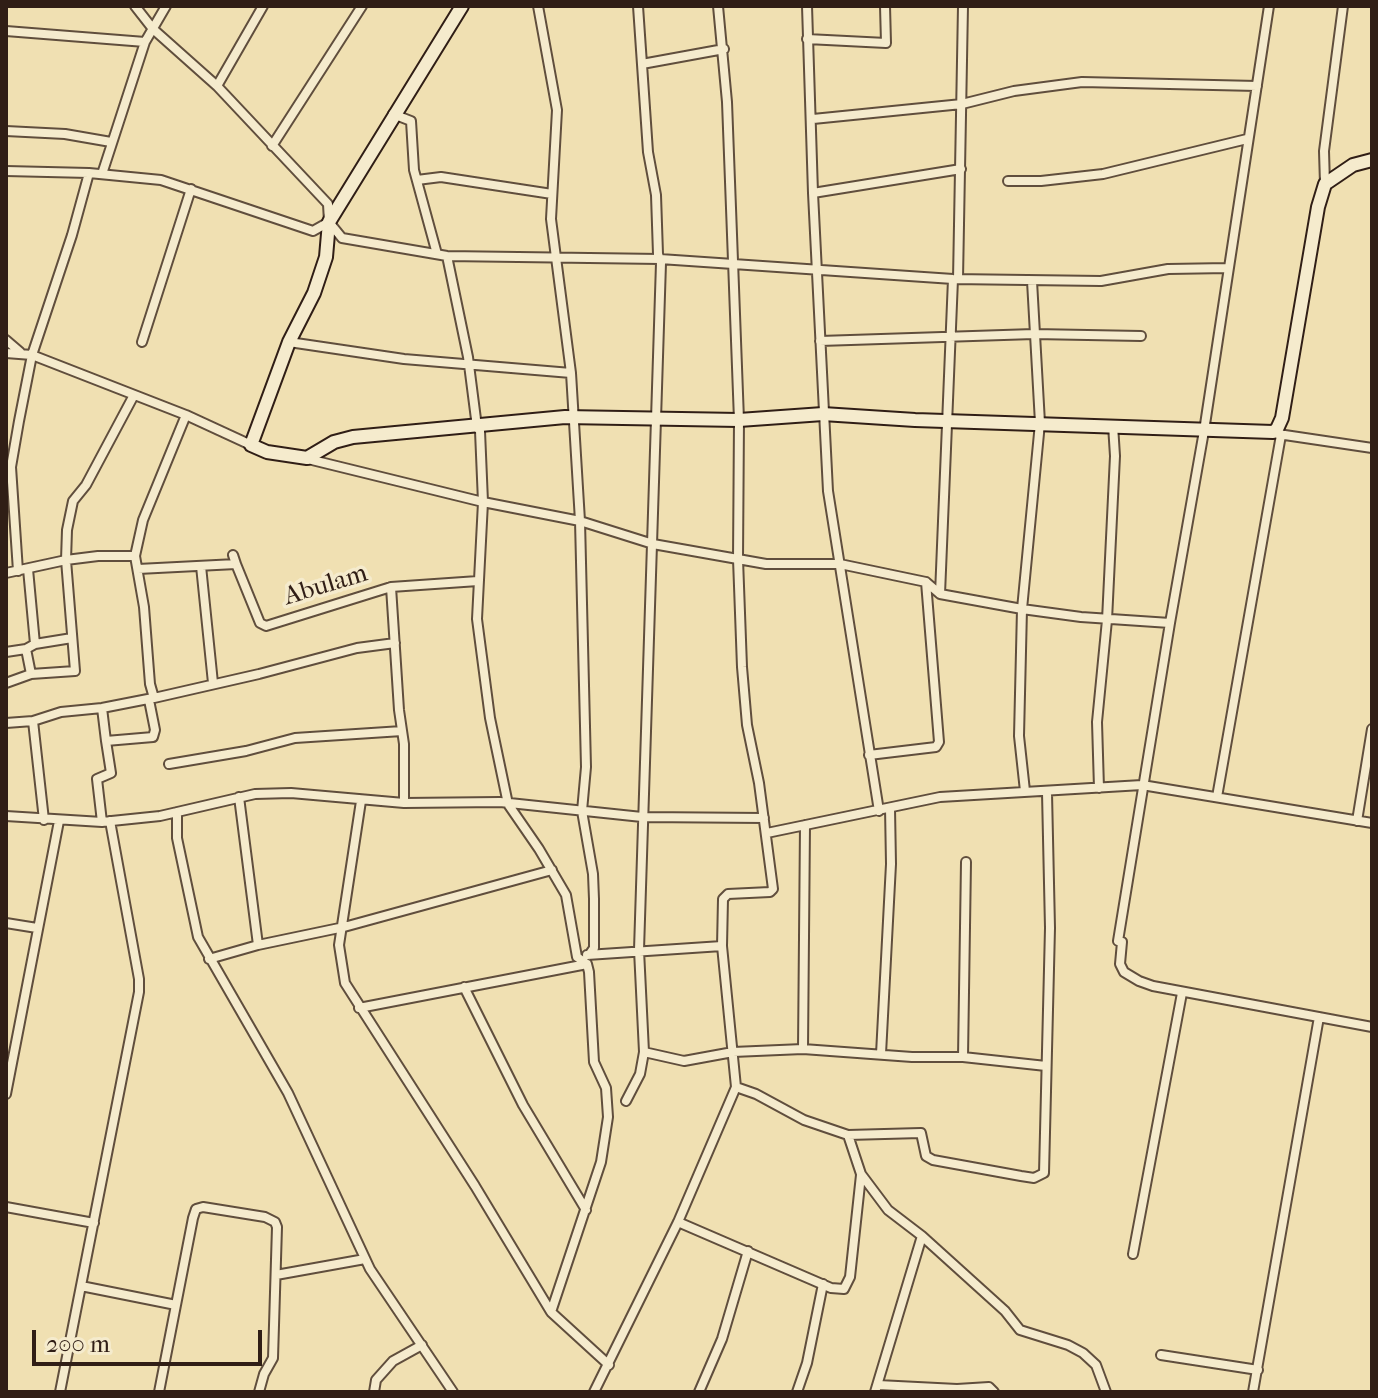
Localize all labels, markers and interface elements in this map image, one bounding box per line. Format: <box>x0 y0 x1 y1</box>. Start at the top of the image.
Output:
street label: Abulam <box>280 559 372 613</box>
scale bar <box>36 1314 266 1364</box>
text: 200 m <box>46 1330 110 1358</box>

